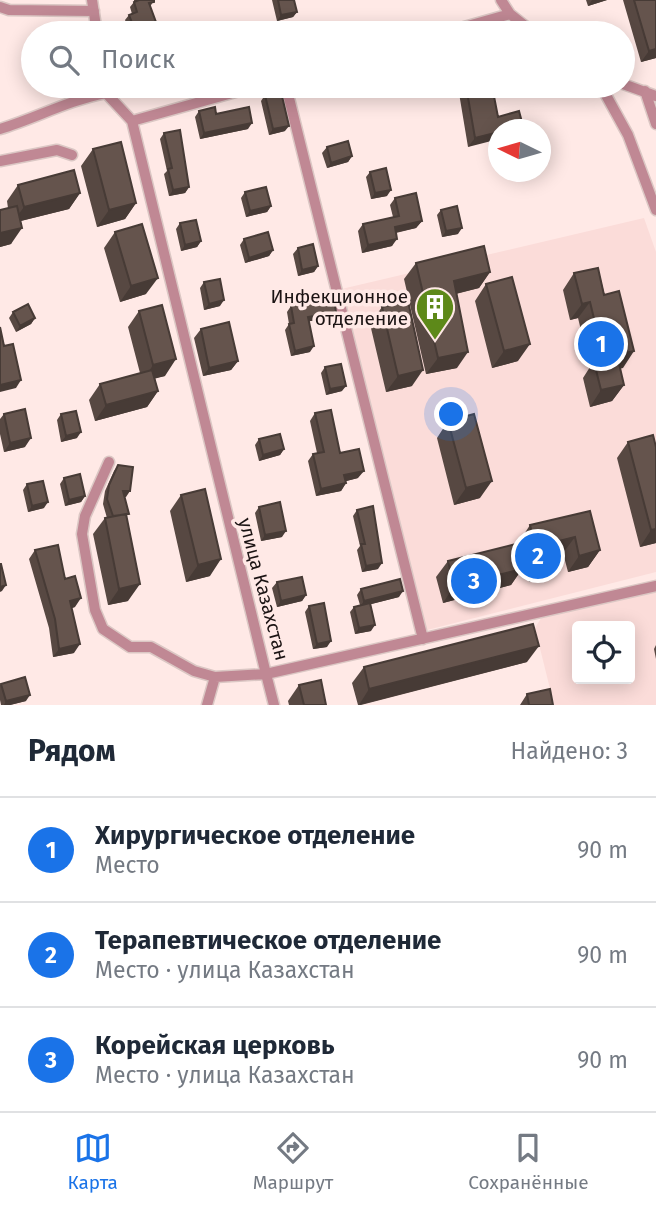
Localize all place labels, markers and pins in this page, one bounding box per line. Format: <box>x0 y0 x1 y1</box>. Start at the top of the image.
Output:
place label: Инфекционное отделение <box>270 285 408 330</box>
building icon: Инфекционное отделение <box>414 286 456 341</box>
pin: 1 <box>578 318 624 370</box>
pin: 2 <box>515 530 561 582</box>
pin: 3 <box>451 555 497 607</box>

